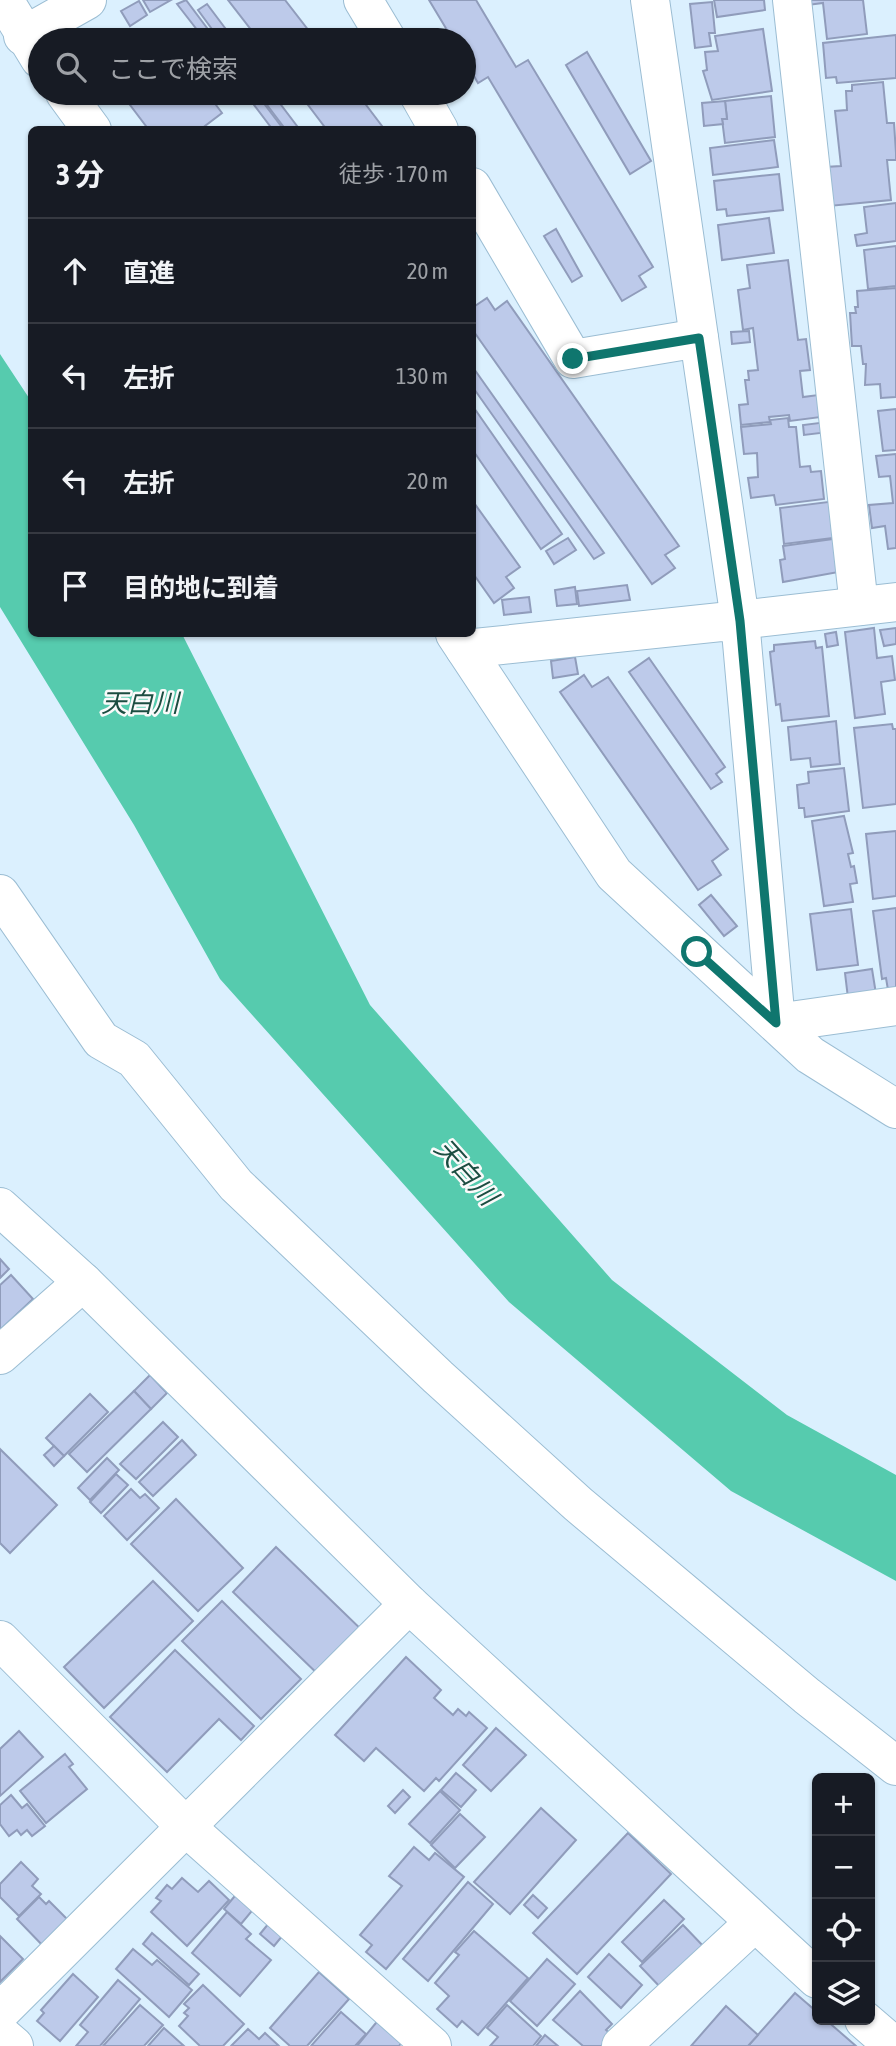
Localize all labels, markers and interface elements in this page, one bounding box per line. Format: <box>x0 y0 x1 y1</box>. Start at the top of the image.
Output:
search box <box>28 28 476 105</box>
icon: search <box>52 48 90 86</box>
text: ここで検索 <box>108 54 238 84</box>
text: 3 分 <box>56 157 104 191</box>
text: 徒歩 · 170 m <box>339 161 448 187</box>
icon: ahead <box>56 252 94 290</box>
text: 直進 <box>123 258 175 288</box>
text: 20 m <box>407 258 448 284</box>
route end <box>557 343 588 374</box>
icon: left <box>56 357 94 395</box>
text: 左折 <box>123 363 175 393</box>
text: 130 m <box>396 363 448 389</box>
icon: left <box>56 462 94 500</box>
text: 左折 <box>123 468 175 498</box>
text: 20 m <box>407 468 448 494</box>
icon: arrive <box>56 567 94 605</box>
text: 目的地に到着 <box>123 573 279 603</box>
water label: 天白川 <box>101 688 182 718</box>
route start <box>681 936 712 967</box>
water label: 天白川 <box>429 1133 505 1213</box>
map controls <box>812 1773 875 2025</box>
button: + <box>812 1773 875 1836</box>
button: − <box>812 1836 875 1899</box>
button: locate <box>812 1899 875 1962</box>
button: layers <box>812 1962 875 2025</box>

